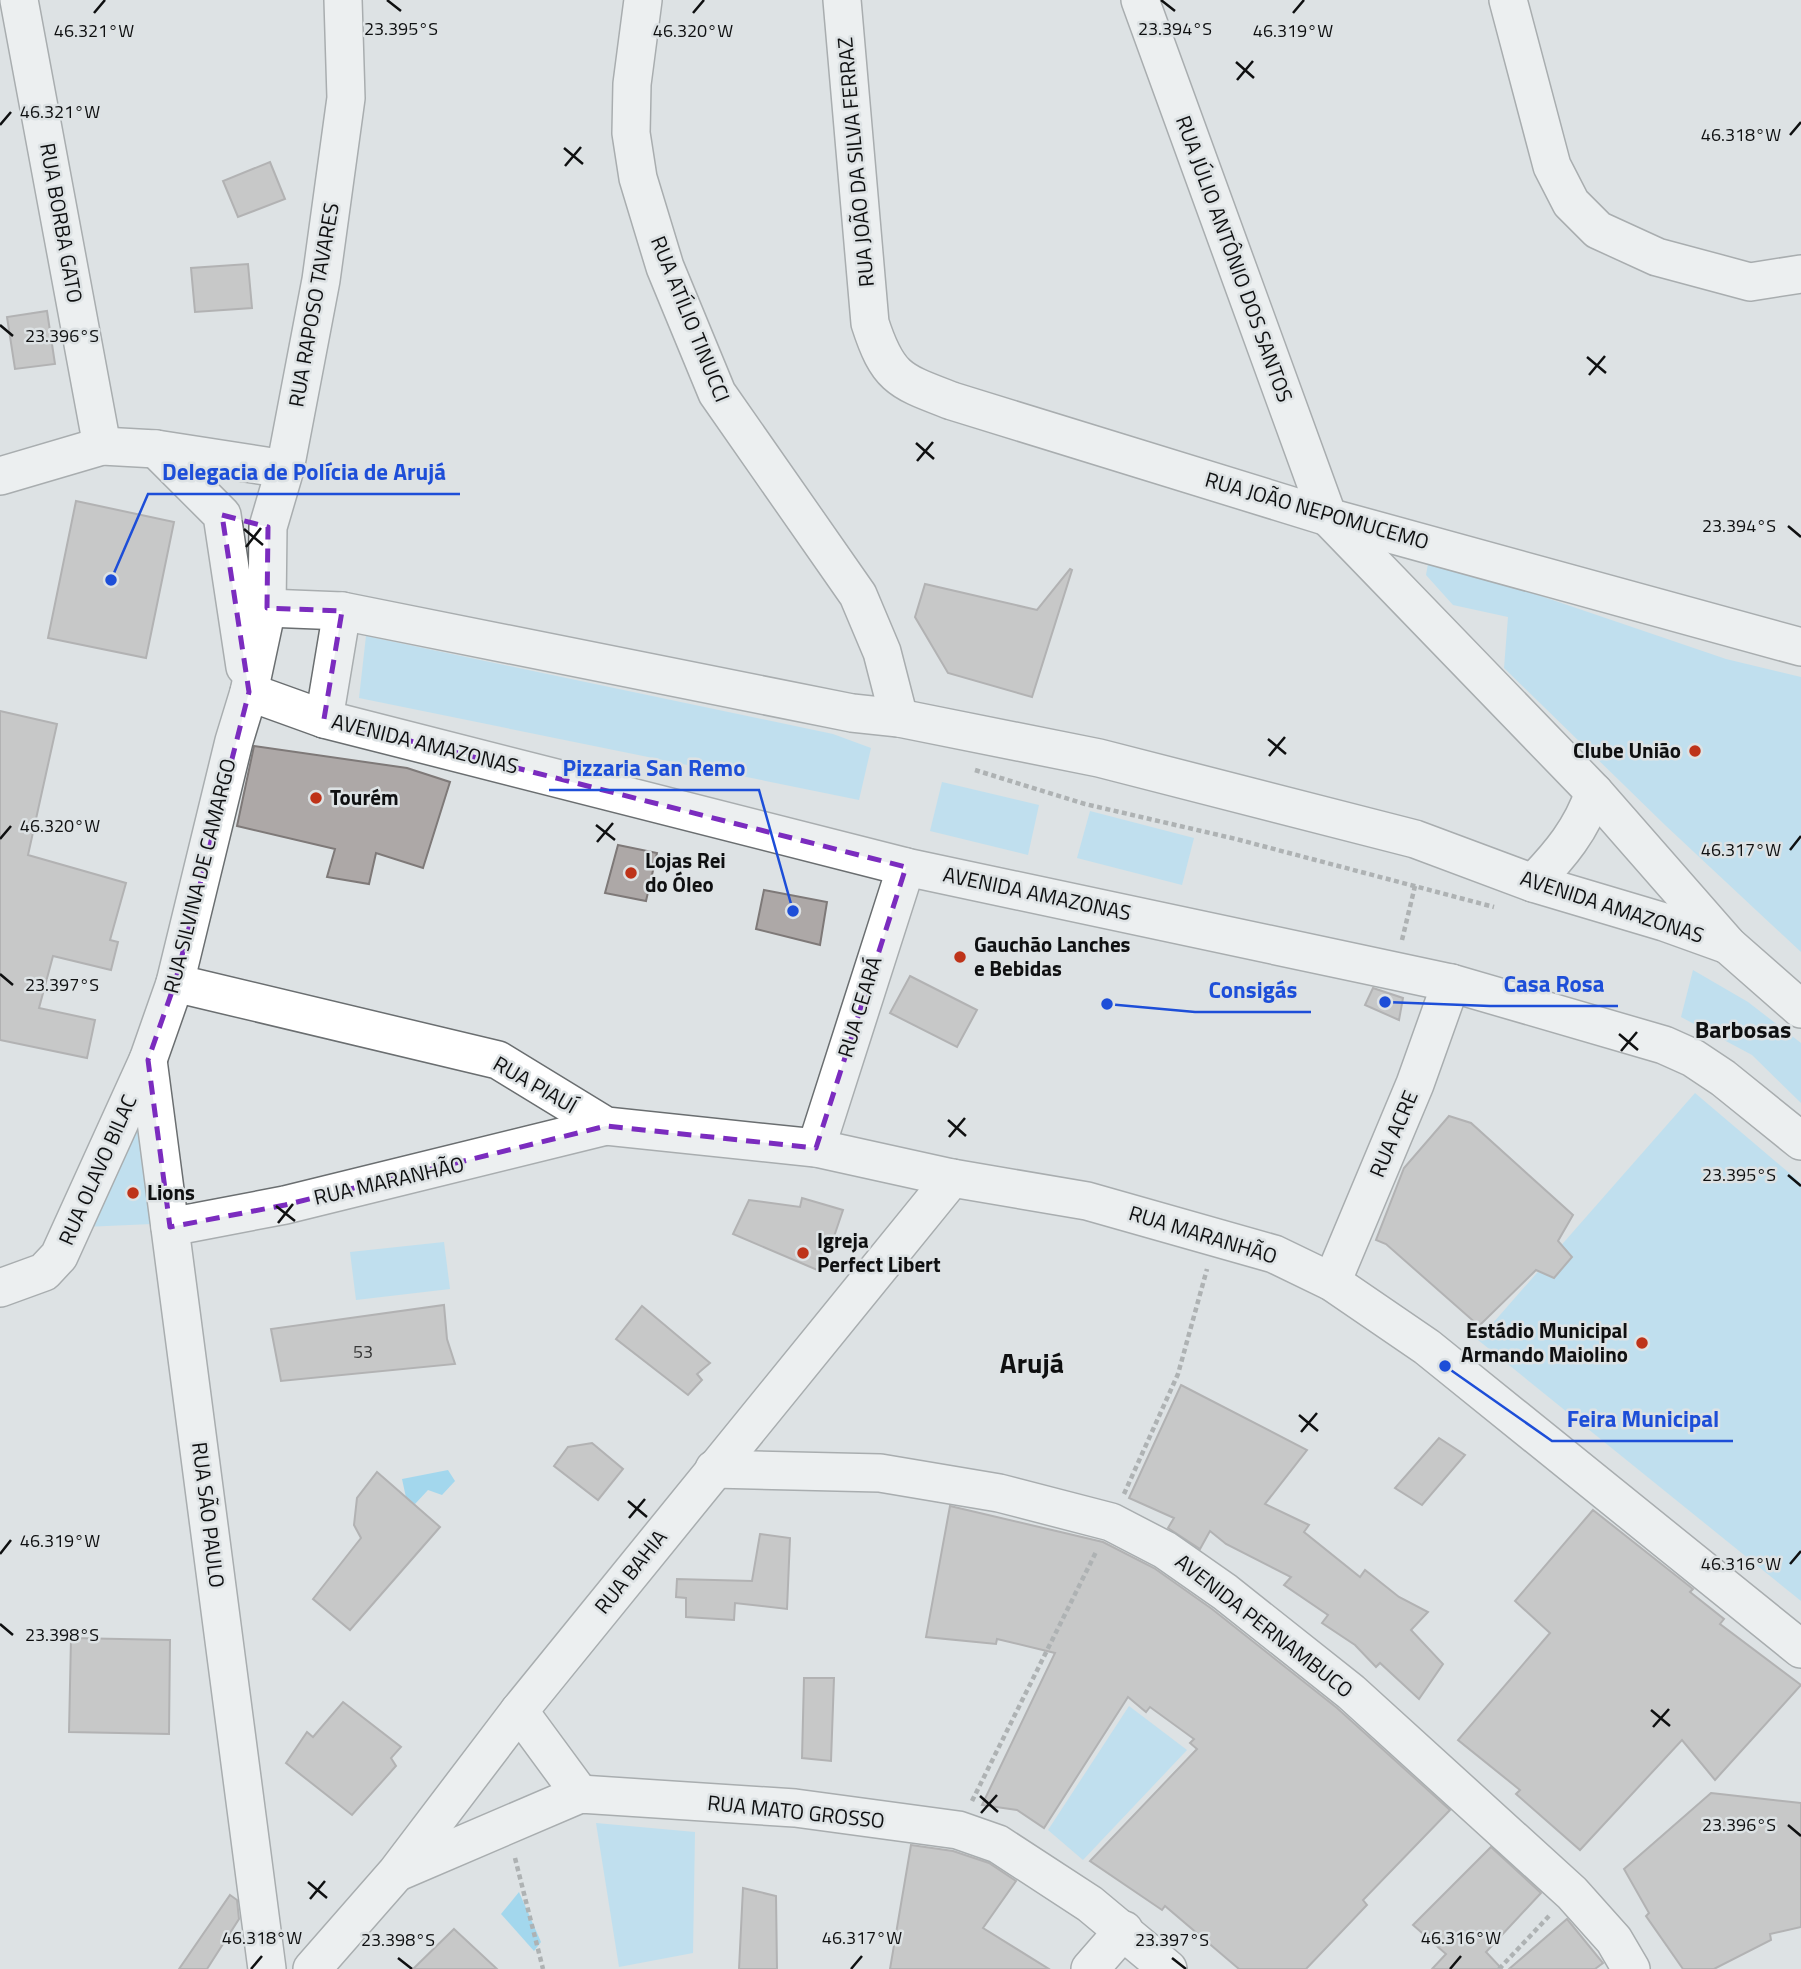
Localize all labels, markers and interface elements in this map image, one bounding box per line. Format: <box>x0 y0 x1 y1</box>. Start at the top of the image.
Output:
text: 23.395°S <box>364 15 438 42</box>
text: 23.394°S <box>1138 15 1212 42</box>
text: 46.321°W <box>54 17 134 44</box>
text: 46.320°W <box>653 17 733 44</box>
text: 46.319°W <box>1253 17 1333 44</box>
street label: RUA JOÃO DA SILVA FERRAZ <box>828 36 882 288</box>
text: 46.321°W <box>20 98 100 125</box>
street label: RUA JÚLIO ANTÔNIO DOS SANTOS <box>1168 111 1302 406</box>
text: 46.318°W <box>1701 121 1781 148</box>
street label: RUA BORBA GATO <box>32 140 92 305</box>
street label: RUA RAPOSO TAVARES <box>279 200 347 410</box>
street label: RUA ATÍLIO TINUCCI <box>643 231 739 407</box>
text: 23.396°S <box>25 322 99 349</box>
callout: Delegacia de Polícia de Arujá <box>148 450 460 494</box>
text: Delegacia de Polícia de Arujá <box>162 454 446 489</box>
street label: RUA JOÃO NEPOMUCEMO <box>1202 463 1433 557</box>
text: 23.394°S <box>1702 512 1776 539</box>
street label: AVENIDA AMAZONAS <box>329 704 522 782</box>
place label: Clube União <box>1573 734 1681 766</box>
marker: Clube União <box>1687 743 1703 759</box>
callout: Pizzaria San Remo <box>549 746 759 790</box>
text: Pizzaria San Remo <box>563 750 745 785</box>
street label: RUA SILVINA DE CAMARGO <box>154 755 244 997</box>
place label: Tourém <box>330 781 399 813</box>
marker: Tourém <box>308 790 324 806</box>
text: 46.320°W <box>20 812 100 839</box>
text: 46.317°W <box>1701 836 1781 863</box>
place label: Lojas Rei do Óleo <box>645 844 726 900</box>
street label: AVENIDA AMAZONAS <box>940 857 1134 929</box>
street label: AVENIDA AMAZONAS <box>1516 861 1708 951</box>
marker: Lojas Rei do Óleo <box>623 865 639 881</box>
place label: Gauchão Lanches e Bebidas <box>974 928 1131 984</box>
marker: Gauchão Lanches e Bebidas <box>952 949 968 965</box>
street label: RUA CEARÁ <box>828 952 890 1061</box>
callout: Casa Rosa <box>1490 962 1618 1006</box>
text: Casa Rosa <box>1504 966 1604 1001</box>
callout: Consigás <box>1195 968 1311 1012</box>
text: 23.397°S <box>25 971 99 998</box>
text: Consigás <box>1209 972 1298 1007</box>
district label: Barbosas <box>1695 1011 1791 1047</box>
street label: RUA PIAUÍ <box>488 1047 584 1121</box>
street label: RUA ACRE <box>1360 1085 1426 1182</box>
street label: RUA OLAVO BILAC <box>50 1089 145 1250</box>
street label: RUA MARANHÃO <box>310 1147 467 1213</box>
text: 23.395°S <box>1702 1161 1776 1188</box>
place label: Lions <box>147 1176 195 1208</box>
marker: Lions <box>125 1185 141 1201</box>
street label: RUA MARANHÃO <box>1125 1196 1281 1272</box>
place label: Igreja Perfect Libert <box>817 1224 941 1280</box>
marker: Igreja Perfect Libert <box>795 1245 811 1261</box>
place label: Estádio Municipal Armando Maiolino <box>1461 1314 1628 1370</box>
marker: Estádio Municipal Armando Maiolino <box>1634 1335 1650 1351</box>
house number: 53 <box>353 1338 373 1365</box>
district label: Arujá <box>1000 1341 1064 1384</box>
callout: Feira Municipal <box>1552 1397 1733 1441</box>
text: Feira Municipal <box>1567 1401 1719 1436</box>
street label: RUA SÃO PAULO <box>184 1440 234 1590</box>
street label: RUA BAHIA <box>586 1522 675 1621</box>
text: 46.319°W <box>20 1527 100 1554</box>
street label: AVENIDA PERNAMBUCO <box>1169 1545 1361 1705</box>
text: 46.316°W <box>1701 1550 1781 1577</box>
text: 23.398°S <box>25 1621 99 1648</box>
street label: RUA MATO GROSSO <box>706 1786 886 1836</box>
text: 23.396°S <box>1702 1811 1776 1838</box>
text: 46.318°W <box>222 1924 302 1951</box>
text: 46.317°W <box>822 1924 902 1951</box>
text: 46.316°W <box>1421 1924 1501 1951</box>
text: 23.398°S <box>361 1926 435 1953</box>
text: 23.397°S <box>1135 1926 1209 1953</box>

